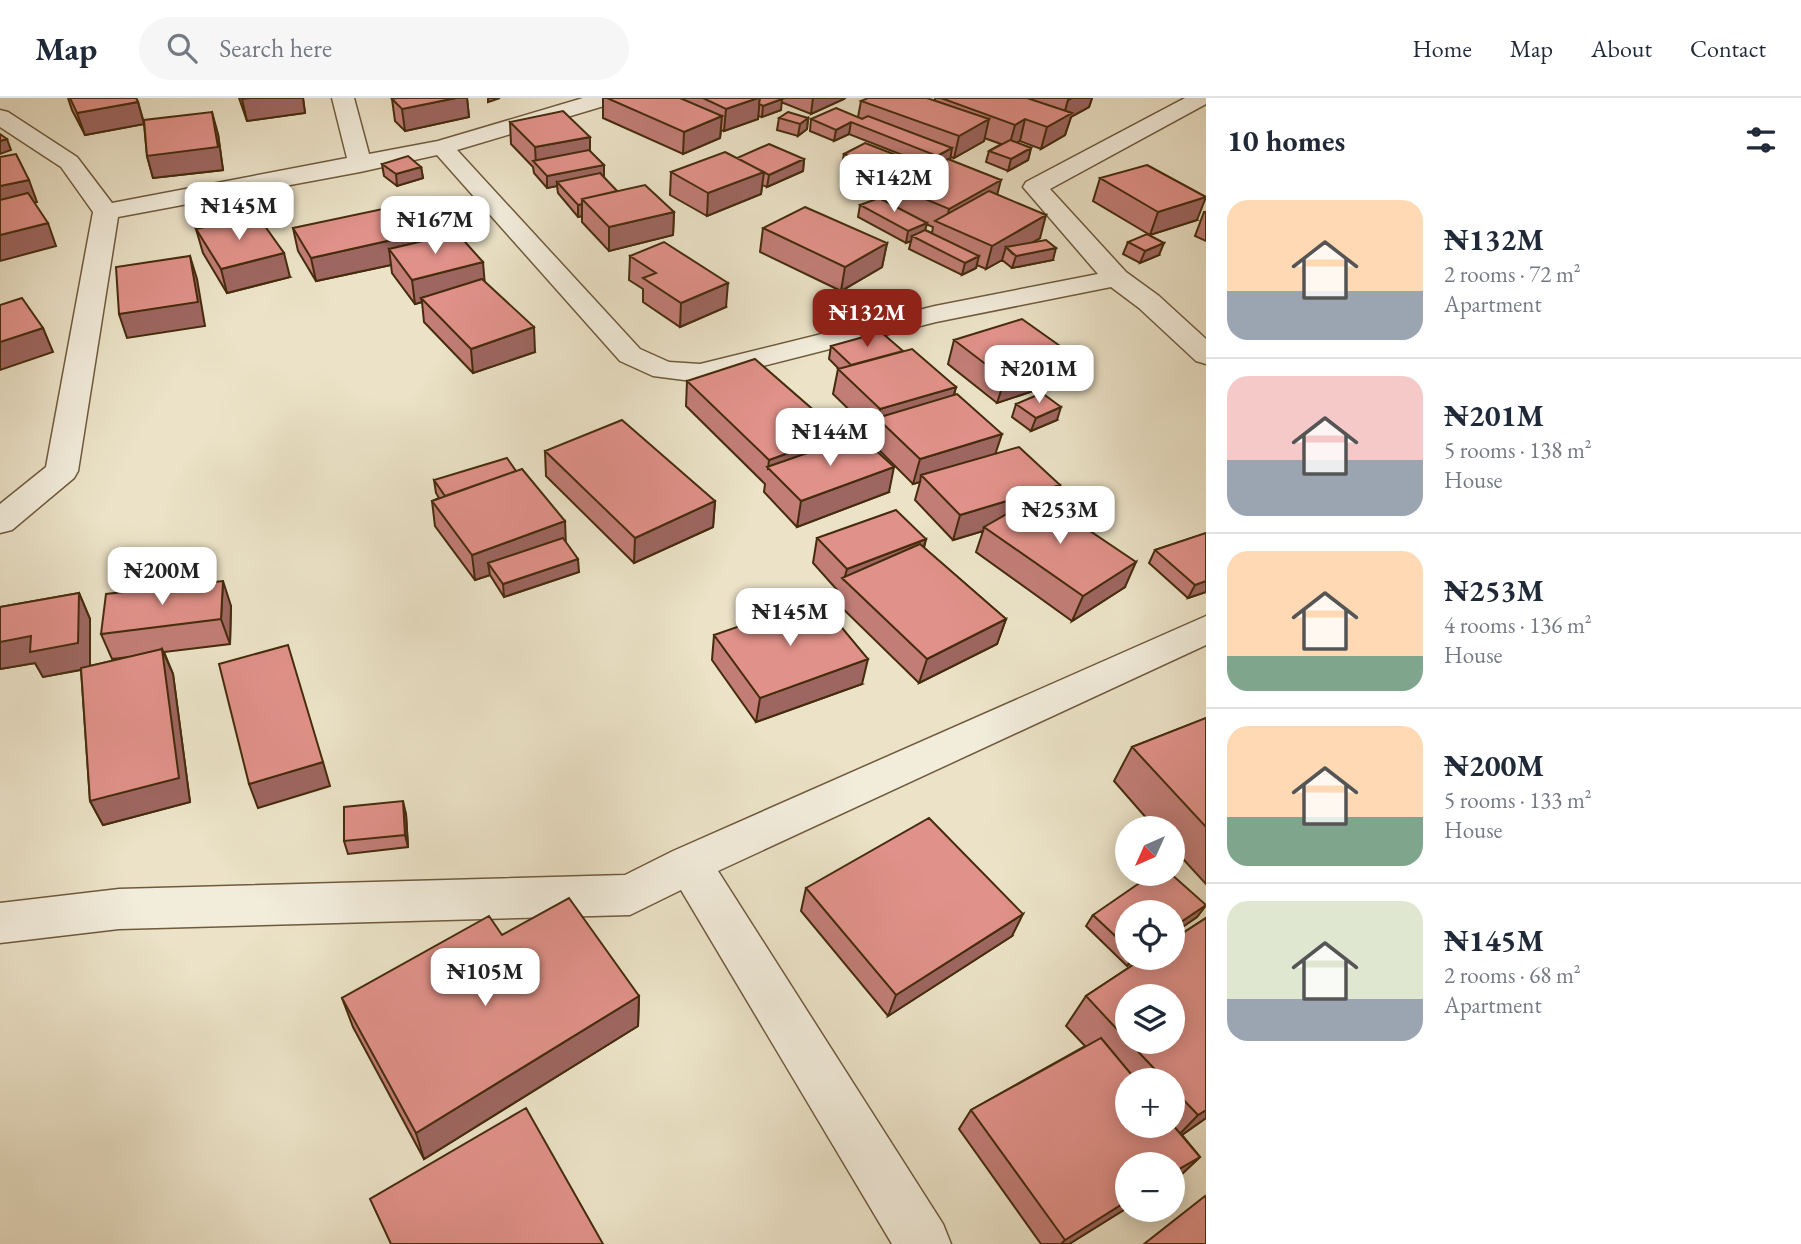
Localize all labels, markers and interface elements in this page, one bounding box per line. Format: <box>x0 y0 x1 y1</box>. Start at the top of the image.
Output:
search box <box>139 17 629 80</box>
text: Map <box>35 27 97 70</box>
icon: search <box>163 29 201 67</box>
text: Search here <box>219 31 332 65</box>
text: Home <box>1412 33 1472 64</box>
text: Map <box>1510 33 1553 64</box>
text: About <box>1591 33 1652 64</box>
text: Contact <box>1690 33 1766 64</box>
text: 10 homes <box>1227 121 1345 160</box>
icon: filters <box>1742 121 1780 159</box>
pin: ₦142M <box>845 155 943 214</box>
text: ₦142M <box>856 162 932 192</box>
pin: ₦145M <box>190 183 288 242</box>
text: ₦145M <box>201 190 277 220</box>
pin: ₦167M <box>386 197 484 256</box>
text: ₦167M <box>397 204 473 234</box>
text: ₦132M <box>1444 220 1544 259</box>
icon: home <box>1283 228 1367 312</box>
text: 2 rooms · 72 m² <box>1444 259 1581 289</box>
pin: ₦132M <box>818 289 916 349</box>
text: Apartment <box>1444 289 1542 319</box>
text: ₦132M <box>829 297 905 327</box>
pin: ₦201M <box>990 345 1088 405</box>
text: ₦201M <box>1001 353 1077 383</box>
text: ₦201M <box>1444 396 1544 435</box>
icon: home <box>1283 404 1367 488</box>
pin: ₦144M <box>781 408 879 468</box>
text: ₦144M <box>792 416 868 446</box>
text: 5 rooms · 138 m² <box>1444 435 1592 465</box>
text: House <box>1444 465 1503 495</box>
pin: ₦253M <box>1011 486 1109 546</box>
text: ₦253M <box>1022 494 1098 524</box>
pin: ₦200M <box>113 547 211 607</box>
text: ₦200M <box>124 555 200 585</box>
text: ₦253M <box>1444 571 1544 610</box>
icon: home <box>1283 579 1367 663</box>
pin: ₦145M <box>741 588 839 648</box>
text: ₦145M <box>752 596 828 626</box>
text: 4 rooms · 136 m² <box>1444 610 1592 640</box>
text: House <box>1444 640 1503 670</box>
text: ₦200M <box>1444 746 1544 785</box>
icon: home <box>1283 754 1367 838</box>
text: 5 rooms · 133 m² <box>1444 785 1592 815</box>
text: House <box>1444 815 1503 845</box>
north arrow <box>1115 816 1185 886</box>
map controls <box>1115 816 1185 1222</box>
button: locate <box>1115 900 1185 970</box>
text: ₦145M <box>1444 921 1544 960</box>
icon: home <box>1283 929 1367 1013</box>
pin: ₦105M <box>436 948 534 1008</box>
text: ₦105M <box>447 956 523 986</box>
text: 2 rooms · 68 m² <box>1444 960 1581 990</box>
button: layers <box>1115 984 1185 1054</box>
text: Apartment <box>1444 990 1542 1020</box>
button: + <box>1115 1068 1185 1138</box>
button: − <box>1115 1152 1185 1222</box>

